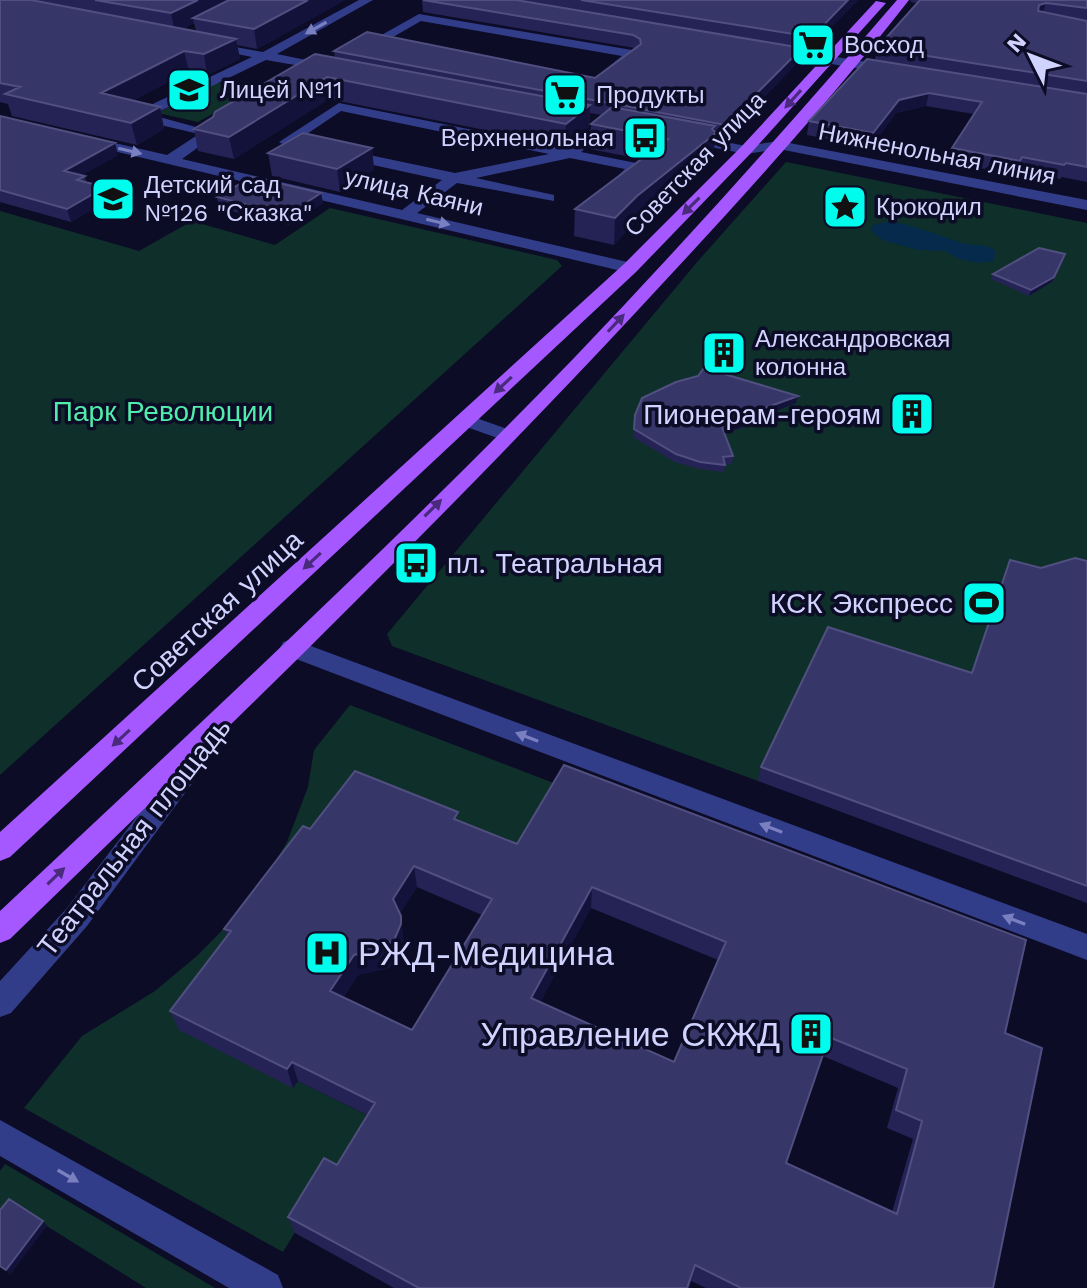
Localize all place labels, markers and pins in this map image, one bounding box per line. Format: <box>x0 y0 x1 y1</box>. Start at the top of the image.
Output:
supermarket icon: Восход <box>789 21 837 69</box>
place label: Восход <box>844 31 924 59</box>
school or university icon: Лицей №11 <box>165 66 213 114</box>
supermarket icon: Продукты <box>541 71 589 119</box>
place label: Лицей №11 <box>220 76 343 104</box>
place label: Продукты <box>596 81 704 109</box>
bus stop icon: Верхненольная <box>621 114 669 162</box>
place label: Верхненольная <box>441 124 614 152</box>
place label: Детский сад №126 "Сказка" <box>144 171 313 227</box>
school or university icon: Детский сад №126 "Сказка" <box>89 175 137 223</box>
place icon: Крокодил <box>821 183 869 231</box>
place label: Крокодил <box>876 193 982 221</box>
place label: Александровская колонна <box>755 325 950 381</box>
building icon: Александровская колонна <box>700 329 748 377</box>
building icon: Пионерам-героям <box>888 390 936 438</box>
place label: Пионерам-героям <box>643 398 881 431</box>
bus stop icon: пл. Театральная <box>392 539 440 587</box>
place label: пл. Театральная <box>447 547 663 580</box>
sports icon: КСК Экспресс <box>960 579 1008 627</box>
place label: КСК Экспресс <box>770 587 953 620</box>
hospital icon: РЖД-Медицина <box>303 929 351 977</box>
place label: РЖД-Медицина <box>358 933 614 973</box>
building icon: Управление СКЖД <box>787 1010 835 1058</box>
place label: Управление СКЖД <box>481 1014 780 1054</box>

